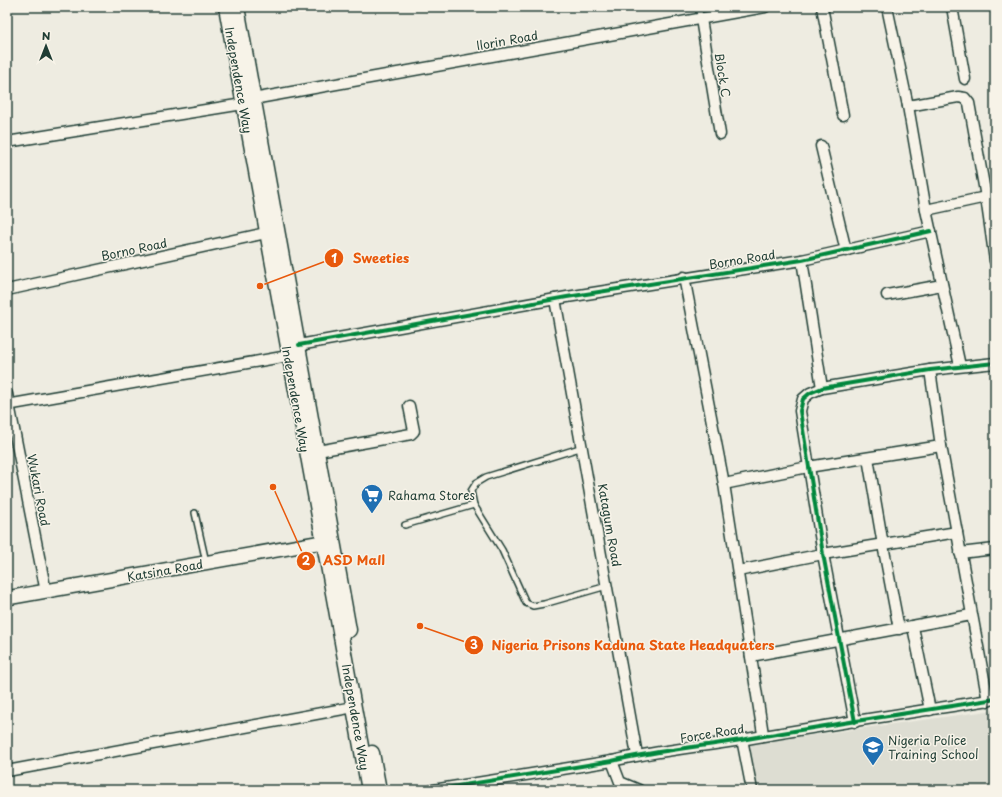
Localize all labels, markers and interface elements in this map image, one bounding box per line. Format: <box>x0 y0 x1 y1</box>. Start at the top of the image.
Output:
street label: Independence Way <box>221 25 257 135</box>
north arrow <box>26 26 66 66</box>
street label: Ilorin Road <box>475 26 539 54</box>
text: N <box>42 27 51 44</box>
street label: Block C <box>711 51 735 99</box>
street label: Borno Road <box>99 233 169 265</box>
street label: Borno Road <box>707 245 777 273</box>
callout: Sweeties <box>324 246 417 271</box>
text: Sweeties <box>353 248 409 267</box>
text: 1 <box>331 249 337 267</box>
street label: Independence Way <box>278 344 314 454</box>
street label: Wukari Road <box>23 452 55 528</box>
supermarket icon: Rahama Stores <box>359 482 385 515</box>
street label: Katagum Road <box>594 482 626 568</box>
place label: Rahama Stores <box>388 486 476 504</box>
callout: ASD Mall <box>296 548 393 573</box>
text: ASD Mall <box>322 550 385 569</box>
text: 2 <box>302 551 311 569</box>
street label: Katsina Road <box>126 554 204 586</box>
callout: Nigeria Prisons Kaduna State Headquaters <box>464 633 782 658</box>
text: 3 <box>470 635 478 653</box>
text: Nigeria Prisons Kaduna State Headquaters <box>491 635 775 654</box>
street label: Independence Way <box>338 662 374 772</box>
street label: Force Road <box>679 719 746 747</box>
place label: Nigeria Police Training School <box>888 731 978 763</box>
school or university icon: Nigeria Police Training School <box>860 734 886 767</box>

